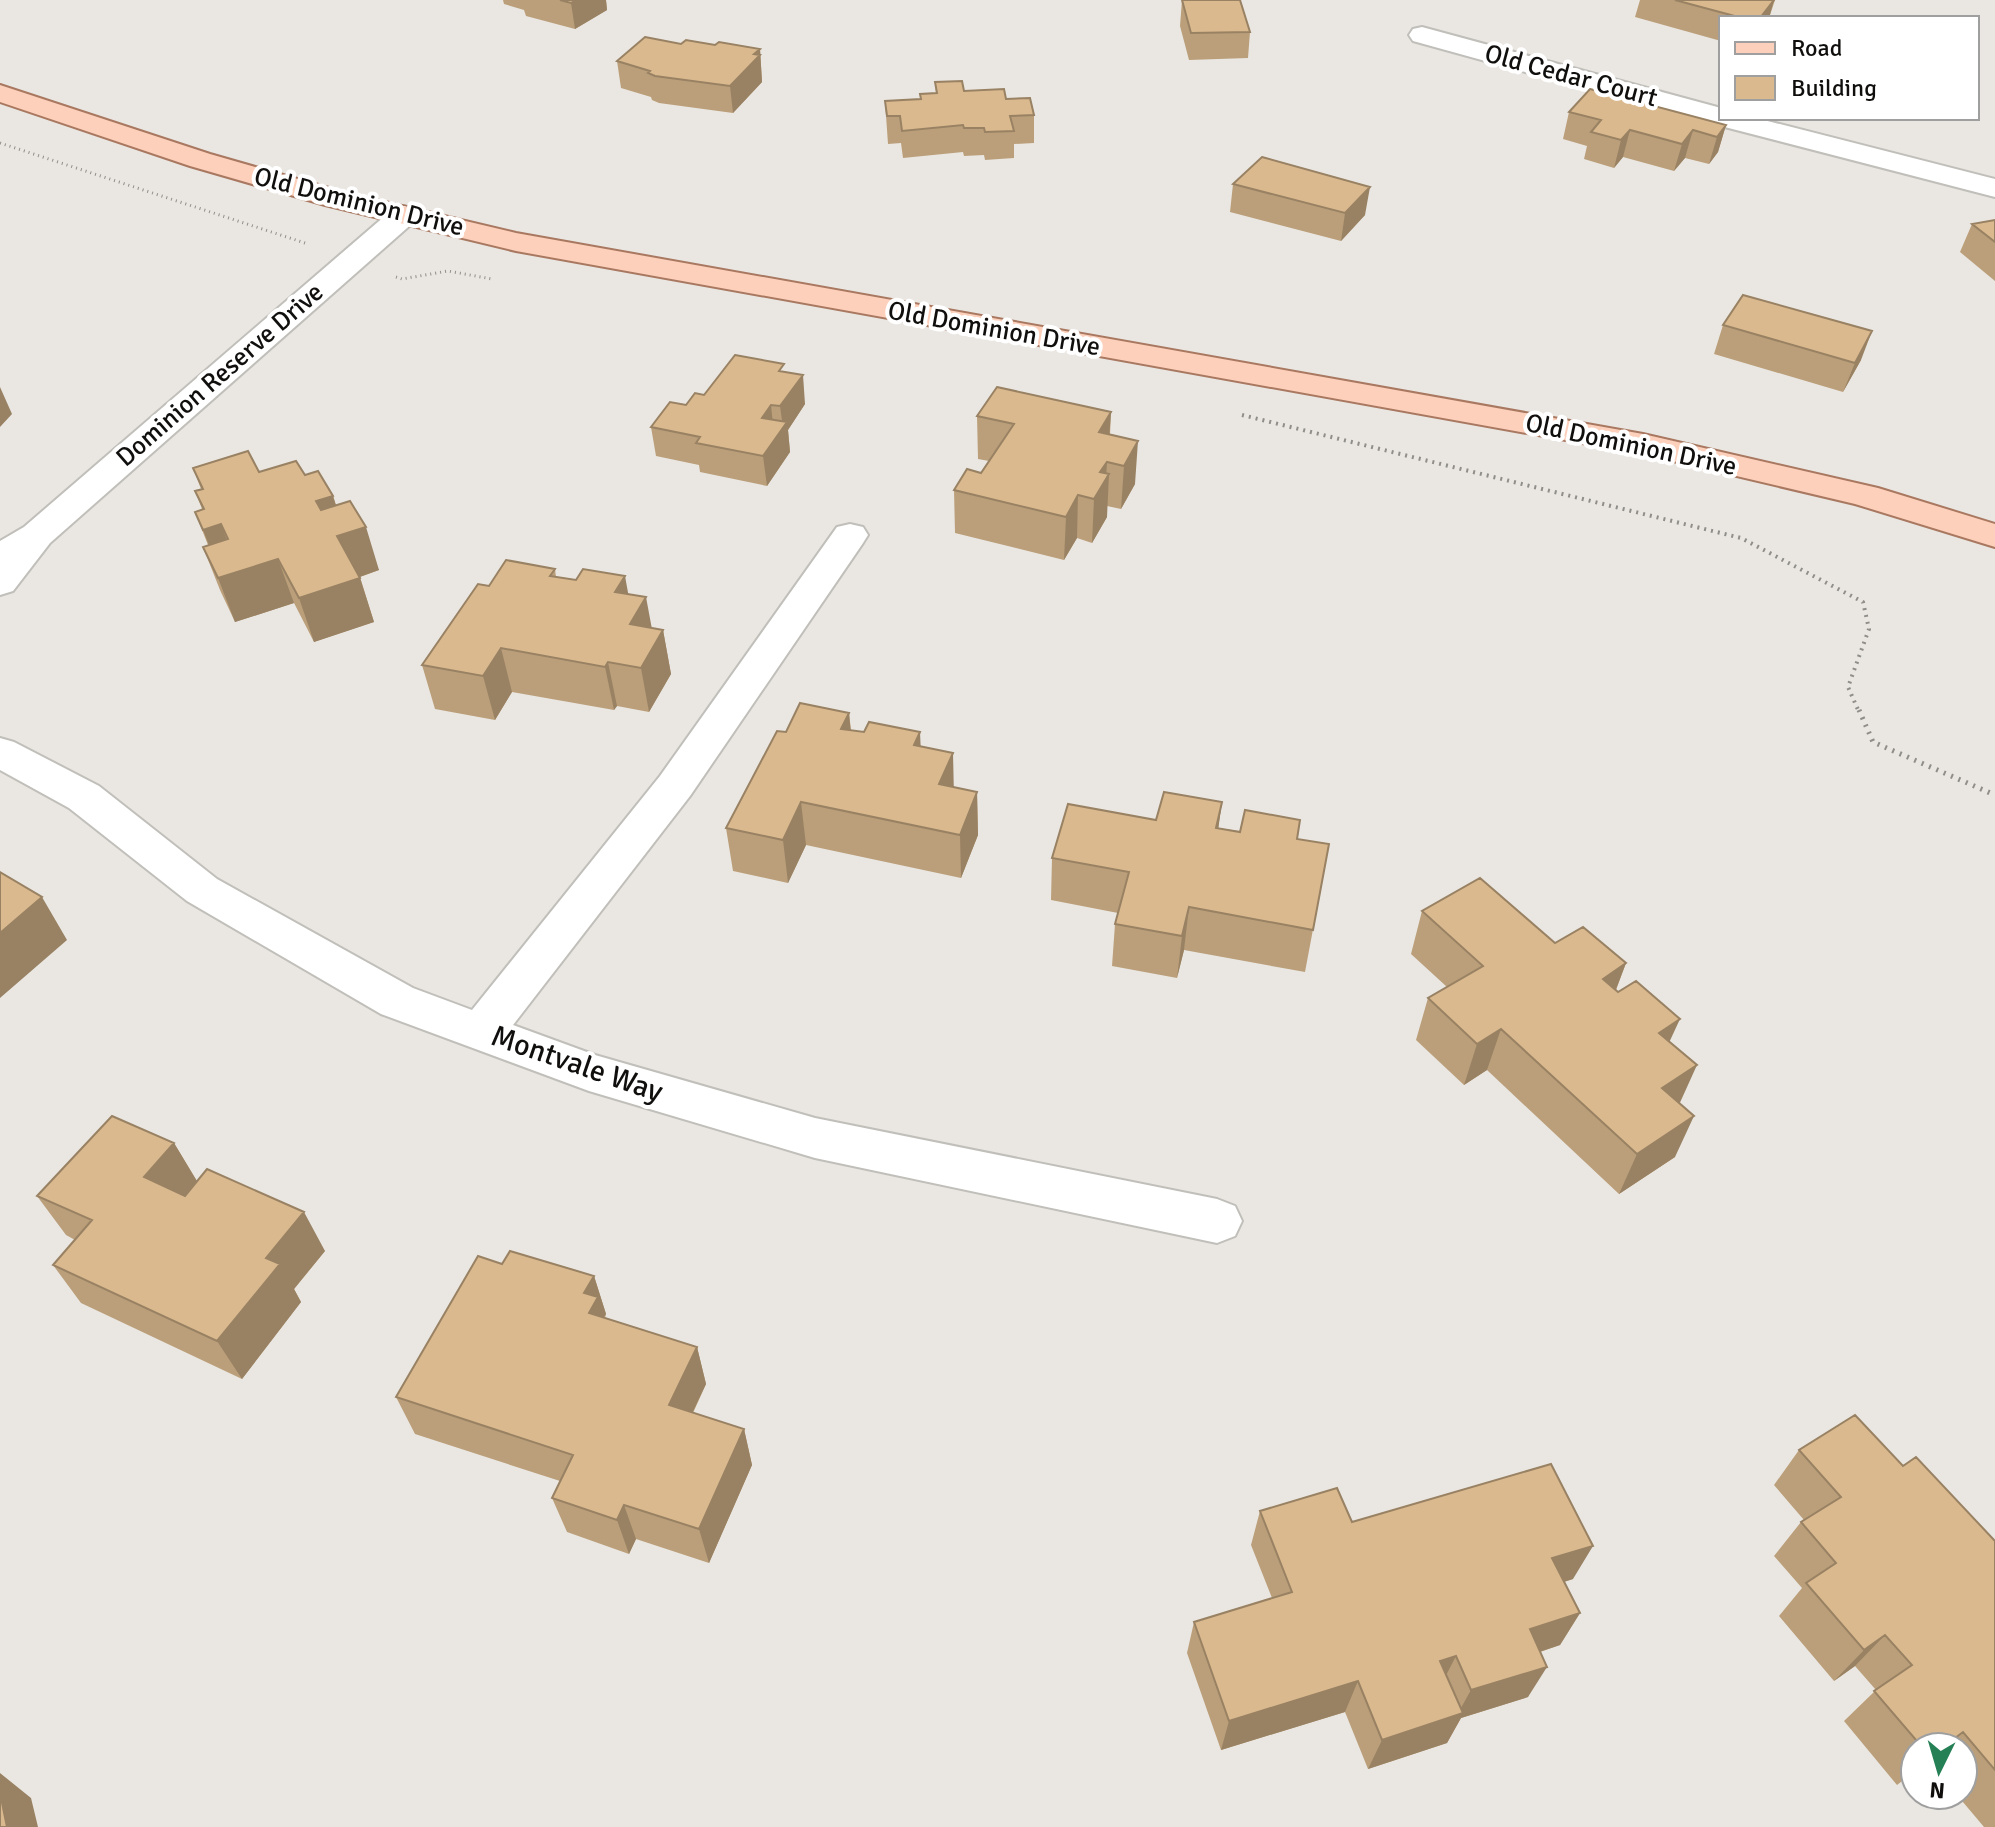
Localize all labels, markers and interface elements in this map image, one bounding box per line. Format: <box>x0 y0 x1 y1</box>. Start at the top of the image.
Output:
legend <box>1719 16 1979 120</box>
text: Road <box>1791 33 1842 63</box>
street label: Old Cedar Court <box>1481 38 1661 114</box>
text: Building <box>1791 73 1877 103</box>
street label: Old Dominion Drive <box>251 160 467 244</box>
street label: Dominion Reserve Drive <box>110 276 330 474</box>
street label: Old Dominion Drive <box>885 295 1103 363</box>
street label: Old Dominion Drive <box>1523 407 1739 483</box>
street label: Montvale Way <box>486 1017 668 1111</box>
north arrow <box>1899 1731 1979 1811</box>
text: N <box>1928 1776 1946 1805</box>

